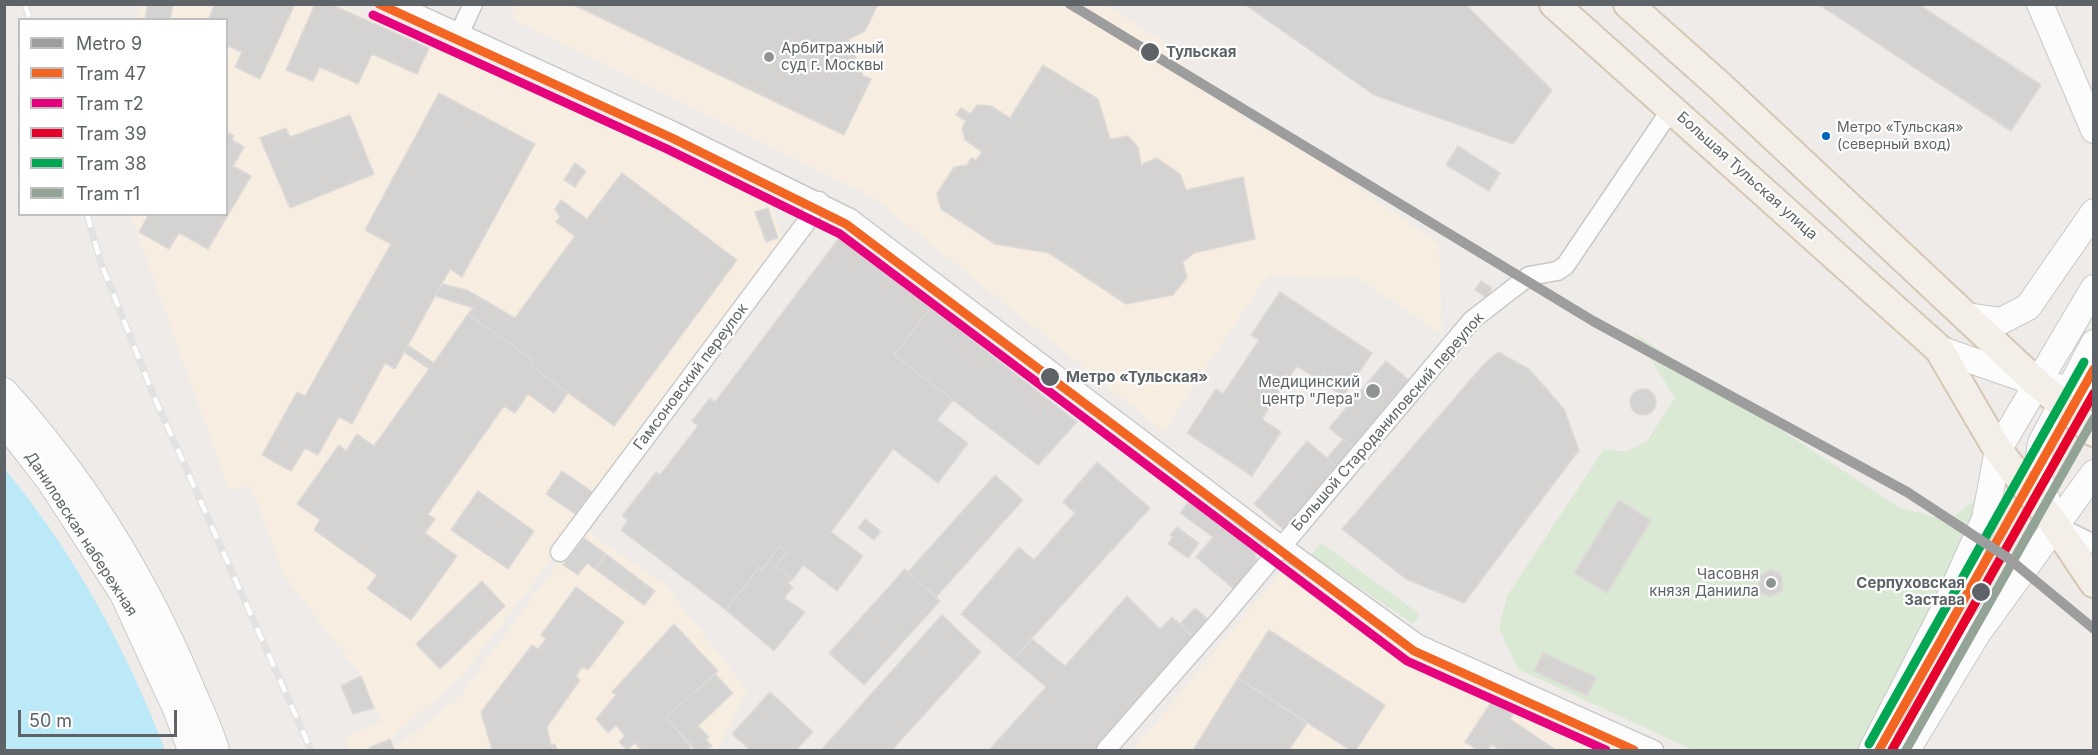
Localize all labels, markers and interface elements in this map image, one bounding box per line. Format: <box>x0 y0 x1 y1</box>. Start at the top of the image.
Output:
legend <box>18 18 228 216</box>
text: Metro 9 <box>76 33 142 54</box>
place label: Арбитражный суд г. Москвы <box>781 39 884 74</box>
marker: Тульская <box>1139 41 1161 63</box>
place label: Тульская <box>1166 43 1236 61</box>
marker: Арбитражный суд г. Москвы <box>762 50 776 64</box>
text: Tram 47 <box>76 63 146 84</box>
text: Tram т2 <box>76 93 144 114</box>
street label: Большая Тульская улица <box>1673 108 1821 244</box>
place label: Метро «Тульская» (северный вход) <box>1837 120 1964 152</box>
text: Tram 39 <box>76 123 147 144</box>
marker: Метро «Тульская» (северный вход) <box>1820 130 1832 142</box>
text: Tram 38 <box>76 153 147 174</box>
text: Tram т1 <box>76 183 140 204</box>
street label: Гамсоновский переулок <box>630 300 752 454</box>
street label: Большой Староданиловский переулок <box>1288 309 1488 535</box>
marker: Метро «Тульская» <box>1039 366 1061 388</box>
place label: Метро «Тульская» <box>1066 368 1208 386</box>
place label: Медицинский центр "Лера" <box>1258 373 1360 408</box>
marker: Медицинский центр "Лера" <box>1364 382 1382 400</box>
street label: Даниловская набережная <box>21 448 141 620</box>
place label: Часовня князя Даниила <box>1649 565 1759 600</box>
place label: Серпуховская Застава <box>1856 574 1965 609</box>
marker: Часовня князя Даниила <box>1764 576 1778 590</box>
marker: Серпуховская Застава <box>1970 581 1992 603</box>
scale bar <box>21 698 180 736</box>
text: 50 m <box>29 710 72 731</box>

